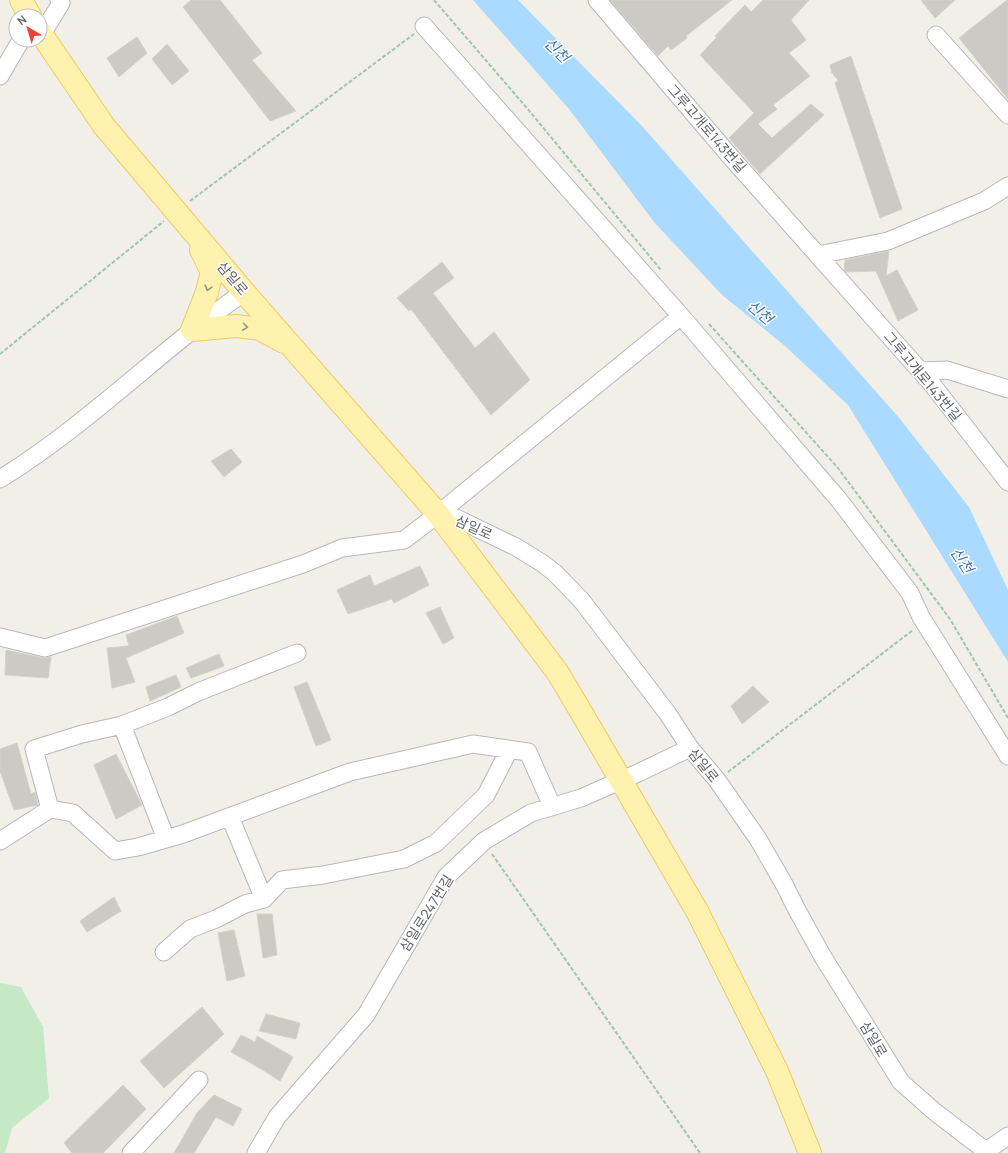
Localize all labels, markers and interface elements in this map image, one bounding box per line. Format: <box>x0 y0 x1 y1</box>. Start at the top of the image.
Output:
north arrow <box>8 8 48 48</box>
text: N <box>14 11 29 28</box>
water label: 신천 <box>540 33 576 69</box>
street label: 그루고개로143번길 <box>663 80 751 176</box>
street label: 삼일로 <box>213 257 253 299</box>
one-way arrow <box>204 285 213 292</box>
water label: 신천 <box>743 295 779 330</box>
one-way arrow <box>242 322 248 331</box>
street label: 그루고개로143번길 <box>880 327 966 425</box>
street label: 삼일로 <box>452 510 496 544</box>
water label: 신천 <box>946 543 980 579</box>
street label: 삼일로 <box>684 744 724 786</box>
street label: 삼일로247번길 <box>395 871 457 955</box>
street label: 삼일로 <box>856 1018 892 1061</box>

